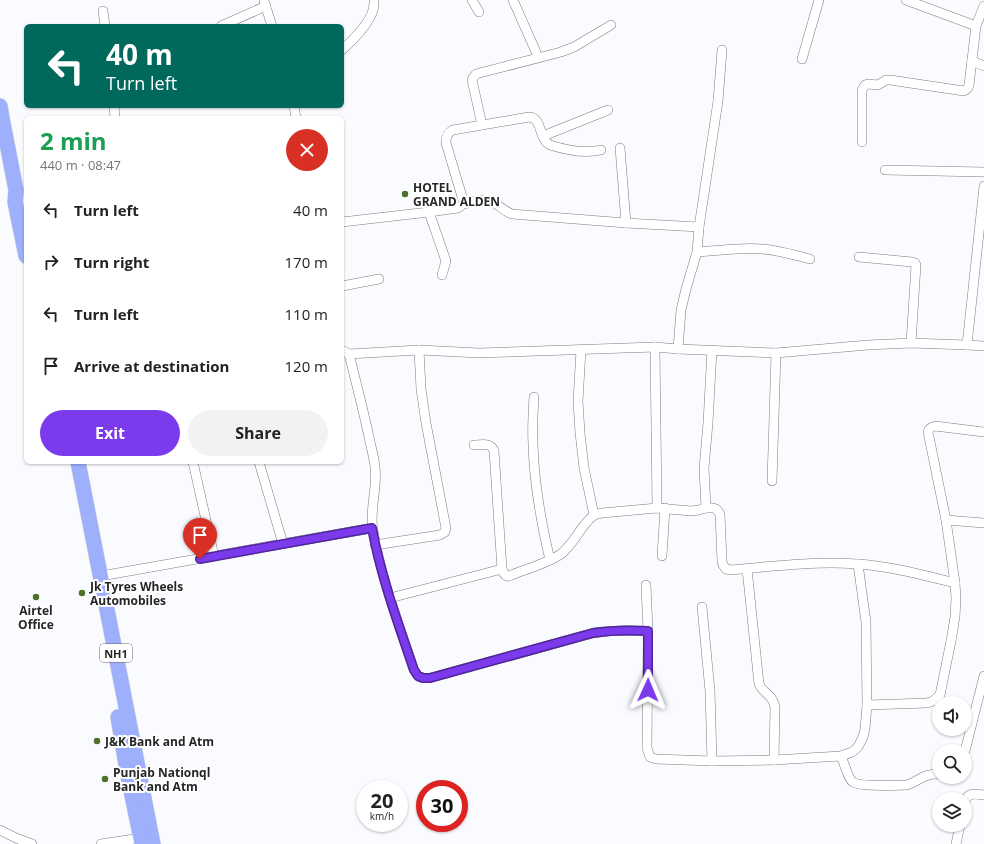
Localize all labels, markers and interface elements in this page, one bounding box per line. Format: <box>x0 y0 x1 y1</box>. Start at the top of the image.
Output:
text: 40 m <box>106 35 173 73</box>
icon: left <box>40 40 92 92</box>
text: Turn left <box>106 71 177 95</box>
text: 2 min <box>40 124 107 157</box>
button: close <box>286 129 328 171</box>
text: 440 m · 08:47 <box>40 156 121 174</box>
place label: HOTEL GRAND ALDEN <box>413 179 500 210</box>
marker: HOTEL GRAND ALDEN <box>400 189 410 199</box>
icon: left <box>40 199 62 221</box>
text: Turn left <box>74 200 139 220</box>
text: 40 m <box>293 200 328 220</box>
icon: right <box>40 251 62 273</box>
text: Turn right <box>74 252 149 272</box>
text: 170 m <box>284 252 328 272</box>
icon: left <box>40 303 62 325</box>
text: Turn left <box>74 304 139 324</box>
text: 110 m <box>284 304 328 324</box>
icon: arrive <box>40 355 62 377</box>
text: Arrive at destination <box>74 356 229 376</box>
text: 120 m <box>284 356 328 376</box>
button: Exit <box>40 410 180 456</box>
button: Share <box>188 410 328 456</box>
pin <box>183 518 217 559</box>
icon: arrive <box>189 524 211 546</box>
place label: Jk Tyres Wheels Automobiles <box>89 578 183 609</box>
marker: Jk Tyres Wheels Automobiles <box>77 588 87 598</box>
marker: Airtel Office <box>31 592 41 602</box>
place label: Airtel Office <box>18 602 54 633</box>
road number: NH1 <box>100 644 132 662</box>
position arrow <box>627 669 669 711</box>
map controls <box>932 696 972 832</box>
button: sound <box>932 696 972 736</box>
place label: J&K Bank and Atm <box>104 733 214 750</box>
marker: J&K Bank and Atm <box>92 736 102 746</box>
button: search <box>932 744 972 784</box>
place label: Punjab Nationql Bank and Atm <box>113 764 210 795</box>
marker: Punjab Nationql Bank and Atm <box>100 774 110 784</box>
speed limit sign: 30 <box>416 780 468 832</box>
text: 20 <box>371 787 393 814</box>
button: layers <box>932 792 972 832</box>
text: km/h <box>370 809 394 823</box>

